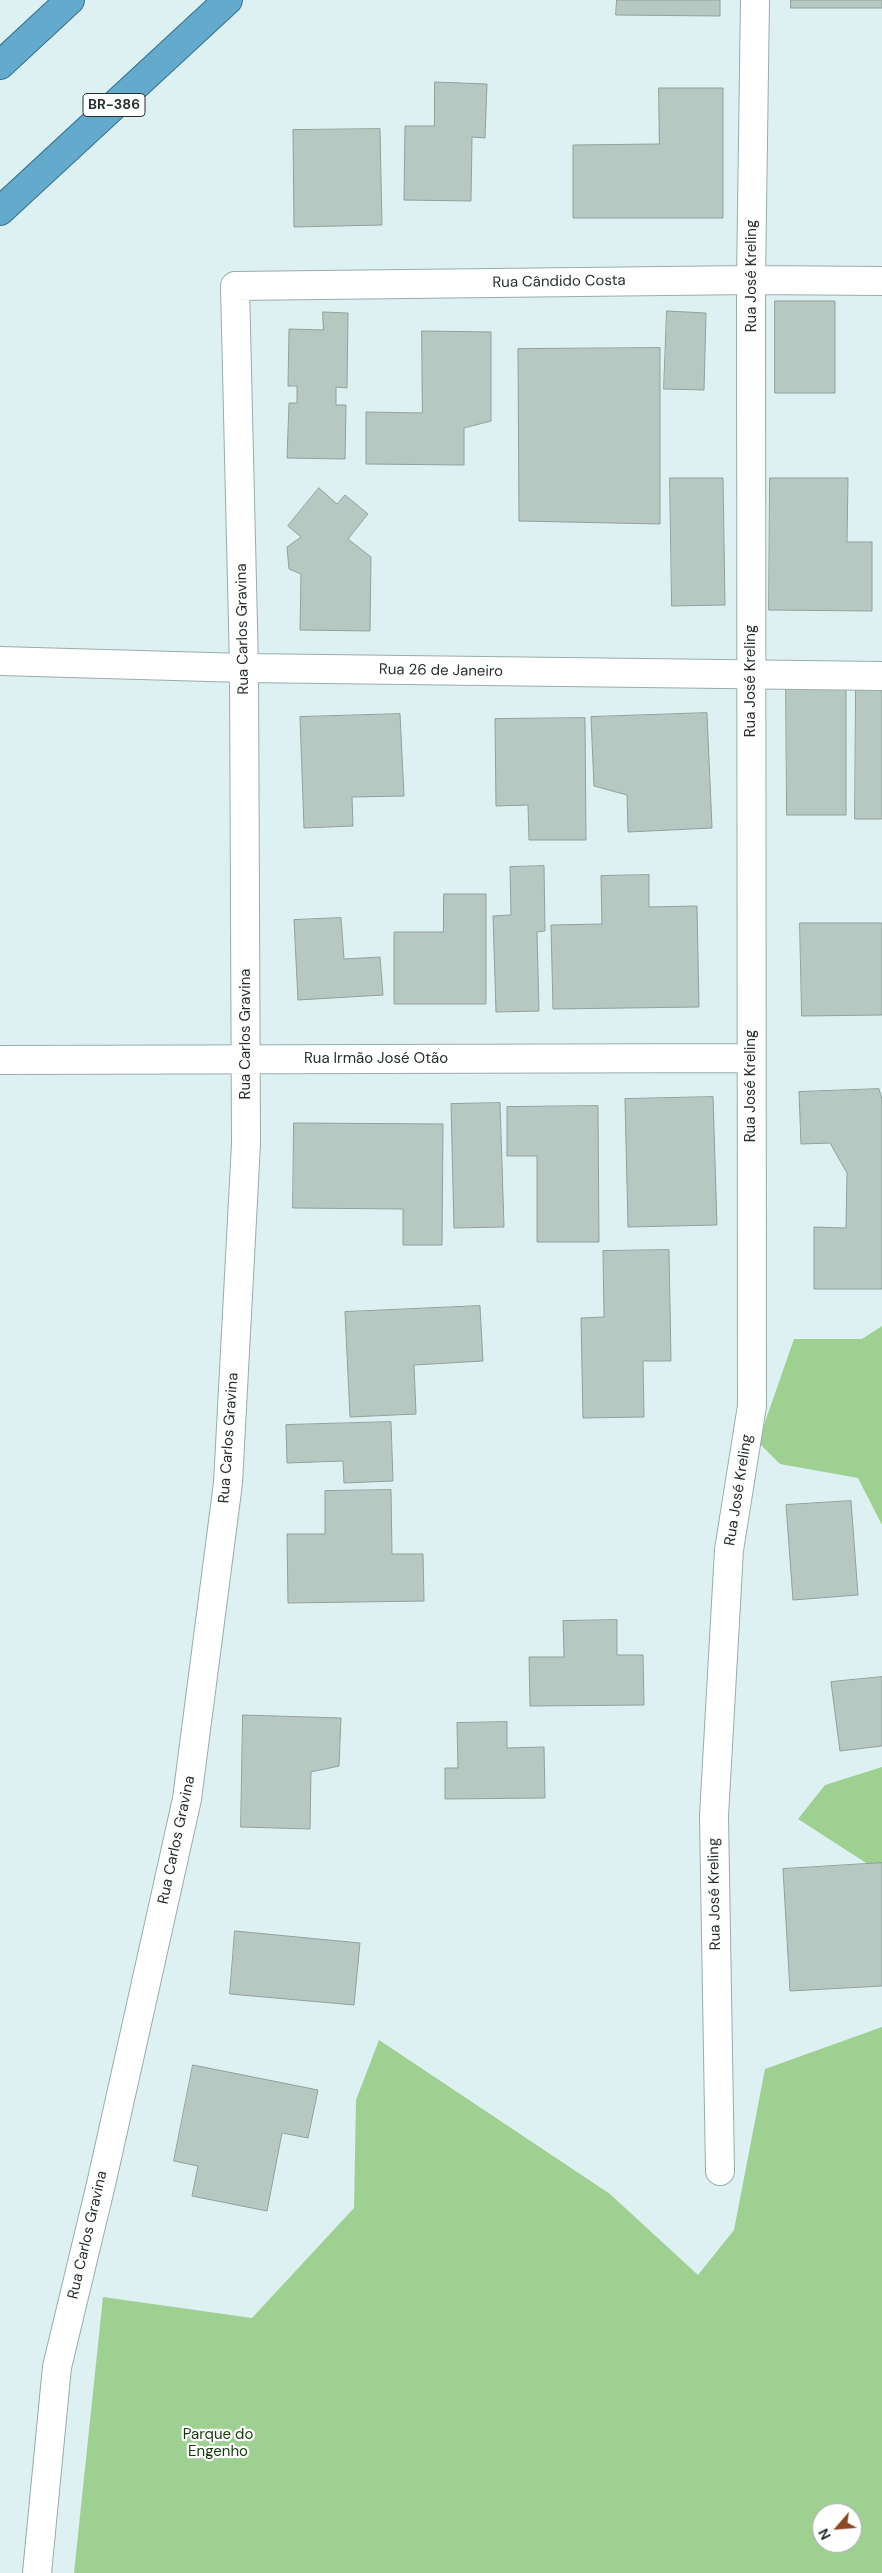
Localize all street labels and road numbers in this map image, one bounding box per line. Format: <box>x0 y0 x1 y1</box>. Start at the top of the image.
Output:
road number: BR-386 <box>83 94 145 116</box>
street label: Rua José Kreling <box>743 220 761 332</box>
street label: Rua Cândido Costa <box>492 272 626 292</box>
street label: Rua Carlos Gravina <box>233 563 253 695</box>
street label: Rua José Kreling <box>742 625 760 737</box>
street label: Rua 26 de Janeiro <box>379 661 503 681</box>
street label: Rua Carlos Gravina <box>237 969 255 1099</box>
street label: Rua José Kreling <box>742 1030 760 1142</box>
street label: Rua Irmão José Otão <box>304 1050 448 1068</box>
street label: Rua Carlos Gravina <box>215 1372 243 1504</box>
street label: Rua José Kreling <box>721 1433 757 1547</box>
street label: Rua Carlos Gravina <box>155 1774 199 1906</box>
street label: Rua José Kreling <box>705 1838 725 1950</box>
street label: Rua Carlos Gravina <box>65 2169 111 2301</box>

